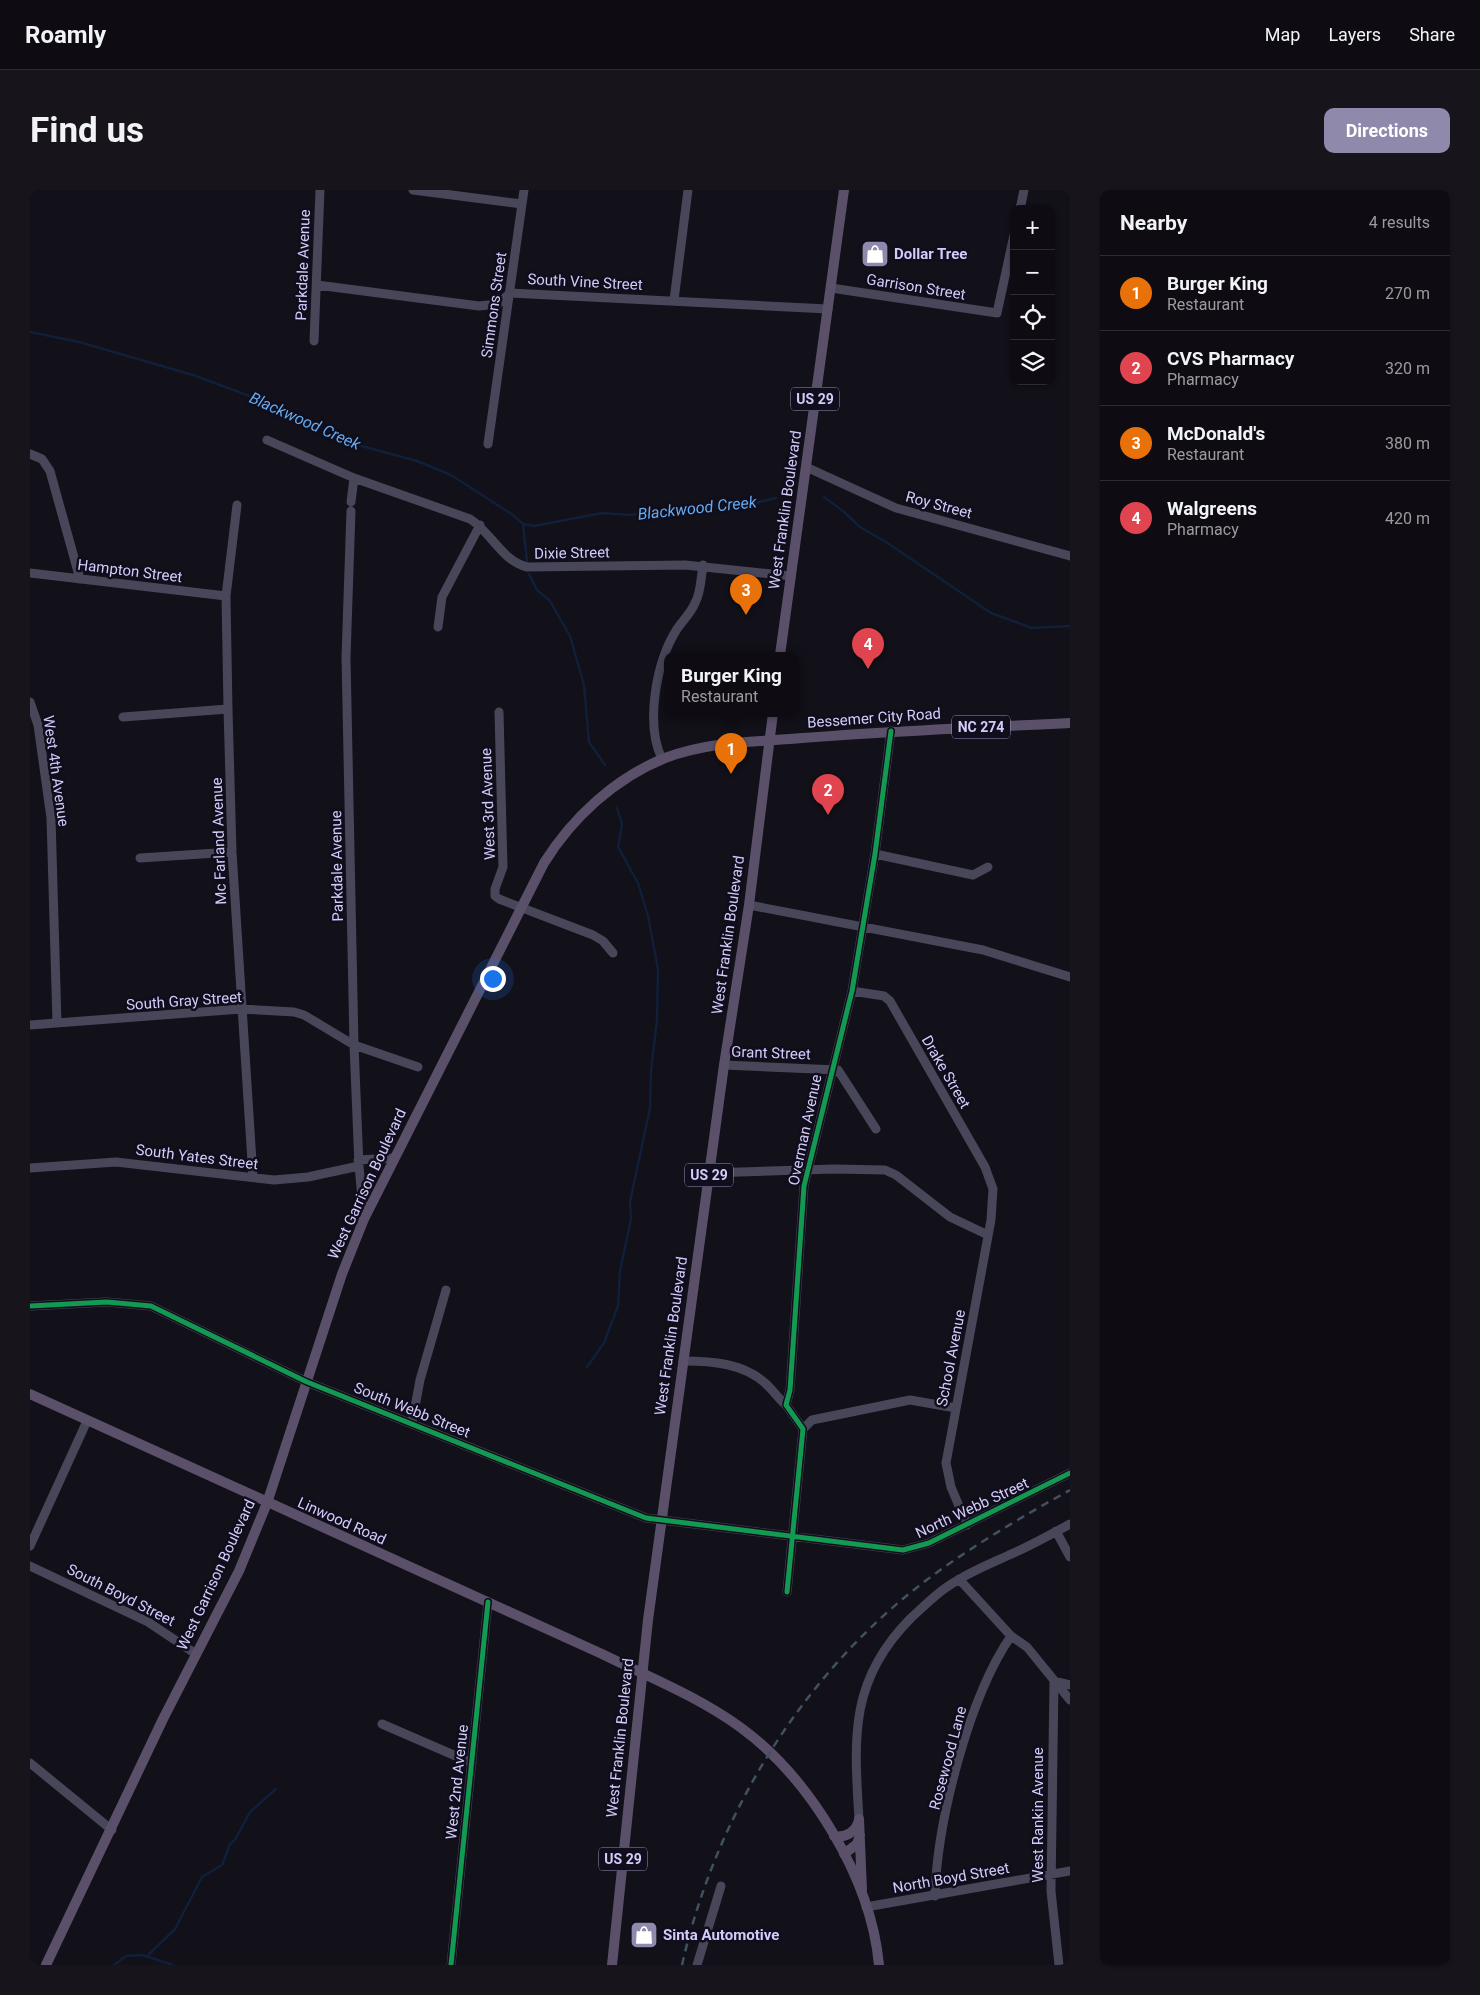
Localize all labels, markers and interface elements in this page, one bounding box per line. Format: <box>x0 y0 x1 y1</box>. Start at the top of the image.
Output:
text: Roamly <box>25 21 106 49</box>
text: Map <box>1265 24 1300 45</box>
text: Layers <box>1328 24 1381 45</box>
text: Share <box>1409 24 1455 45</box>
button: Directions <box>1324 108 1450 153</box>
text: Find us <box>30 110 144 151</box>
map controls <box>1010 205 1055 385</box>
button: + <box>1010 205 1055 250</box>
street label: Parkdale Avenue <box>292 209 314 321</box>
text: Nearby <box>1120 211 1187 235</box>
text: 4 results <box>1369 213 1430 232</box>
shop icon: Dollar Tree <box>860 239 890 269</box>
place label: Dollar Tree <box>894 245 967 263</box>
button: − <box>1010 250 1055 295</box>
street label: Simmons Street <box>478 251 510 359</box>
street label: South Vine Street <box>527 270 643 294</box>
street label: Garrison Street <box>865 270 967 304</box>
text: Burger King <box>1167 272 1268 295</box>
text: 1 <box>1131 284 1141 303</box>
text: 270 m <box>1385 284 1430 303</box>
button: locate <box>1010 295 1055 340</box>
text: Restaurant <box>1167 295 1244 314</box>
button: layers <box>1010 340 1055 385</box>
text: CVS Pharmacy <box>1167 347 1294 370</box>
text: 2 <box>1131 359 1141 378</box>
text: 320 m <box>1385 359 1430 378</box>
text: Pharmacy <box>1167 370 1239 389</box>
water label: Blackwood Creek <box>247 388 364 454</box>
road number: US 29 <box>791 388 839 410</box>
text: McDonald's <box>1167 422 1265 445</box>
street label: West Franklin Boulevard <box>765 430 805 590</box>
text: 3 <box>1131 434 1141 453</box>
text: 380 m <box>1385 434 1430 453</box>
text: Restaurant <box>1167 445 1244 464</box>
street label: Roy Street <box>904 487 974 523</box>
water label: Blackwood Creek <box>637 492 759 524</box>
text: Walgreens <box>1167 497 1257 520</box>
text: 4 <box>1131 509 1141 528</box>
text: 420 m <box>1385 509 1430 528</box>
text: Pharmacy <box>1167 520 1239 539</box>
street label: Dixie Street <box>534 543 610 563</box>
street label: Hampton Street <box>77 556 183 586</box>
pin: 3 <box>730 574 762 615</box>
pin: 4 <box>852 628 884 669</box>
popup <box>664 652 799 717</box>
text: Burger King <box>681 664 782 687</box>
text: Restaurant <box>681 687 758 706</box>
street label: Bessemer City Road <box>806 704 942 732</box>
street label: West 4th Avenue <box>39 714 73 828</box>
road number: NC 274 <box>952 716 1010 738</box>
pin: 1 <box>715 733 747 774</box>
street label: West 3rd Avenue <box>477 748 499 860</box>
pin: 2 <box>812 774 844 815</box>
street label: Mc Farland Avenue <box>208 777 230 905</box>
street label: Parkdale Avenue <box>327 810 347 922</box>
street label: West Franklin Boulevard <box>708 855 748 1015</box>
your location <box>480 966 506 992</box>
street label: South Gray Street <box>125 988 243 1014</box>
street label: Drake Street <box>918 1032 974 1112</box>
street label: Grant Street <box>731 1043 811 1063</box>
street label: Overman Avenue <box>784 1073 826 1187</box>
street label: West Garrison Boulevard <box>324 1106 410 1262</box>
street label: South Yates Street <box>135 1141 259 1173</box>
road number: US 29 <box>685 1164 733 1186</box>
street label: West Franklin Boulevard <box>651 1256 691 1416</box>
street label: School Avenue <box>933 1308 969 1408</box>
street label: South Webb Street <box>351 1378 473 1442</box>
street label: North Webb Street <box>913 1474 1032 1542</box>
street label: Linwood Road <box>295 1493 389 1549</box>
street label: West Garrison Boulevard <box>173 1497 259 1653</box>
street label: South Boyd Street <box>64 1560 178 1630</box>
street label: West Franklin Boulevard <box>603 1657 637 1819</box>
street label: Rosewood Lane <box>926 1704 970 1812</box>
street label: West 2nd Avenue <box>442 1724 472 1840</box>
street label: West Rankin Avenue <box>1029 1747 1047 1883</box>
road number: US 29 <box>599 1848 647 1870</box>
street label: North Boyd Street <box>891 1859 1011 1897</box>
shop icon: Sinta Automotive <box>629 1920 659 1950</box>
place label: Sinta Automotive <box>663 1926 779 1944</box>

